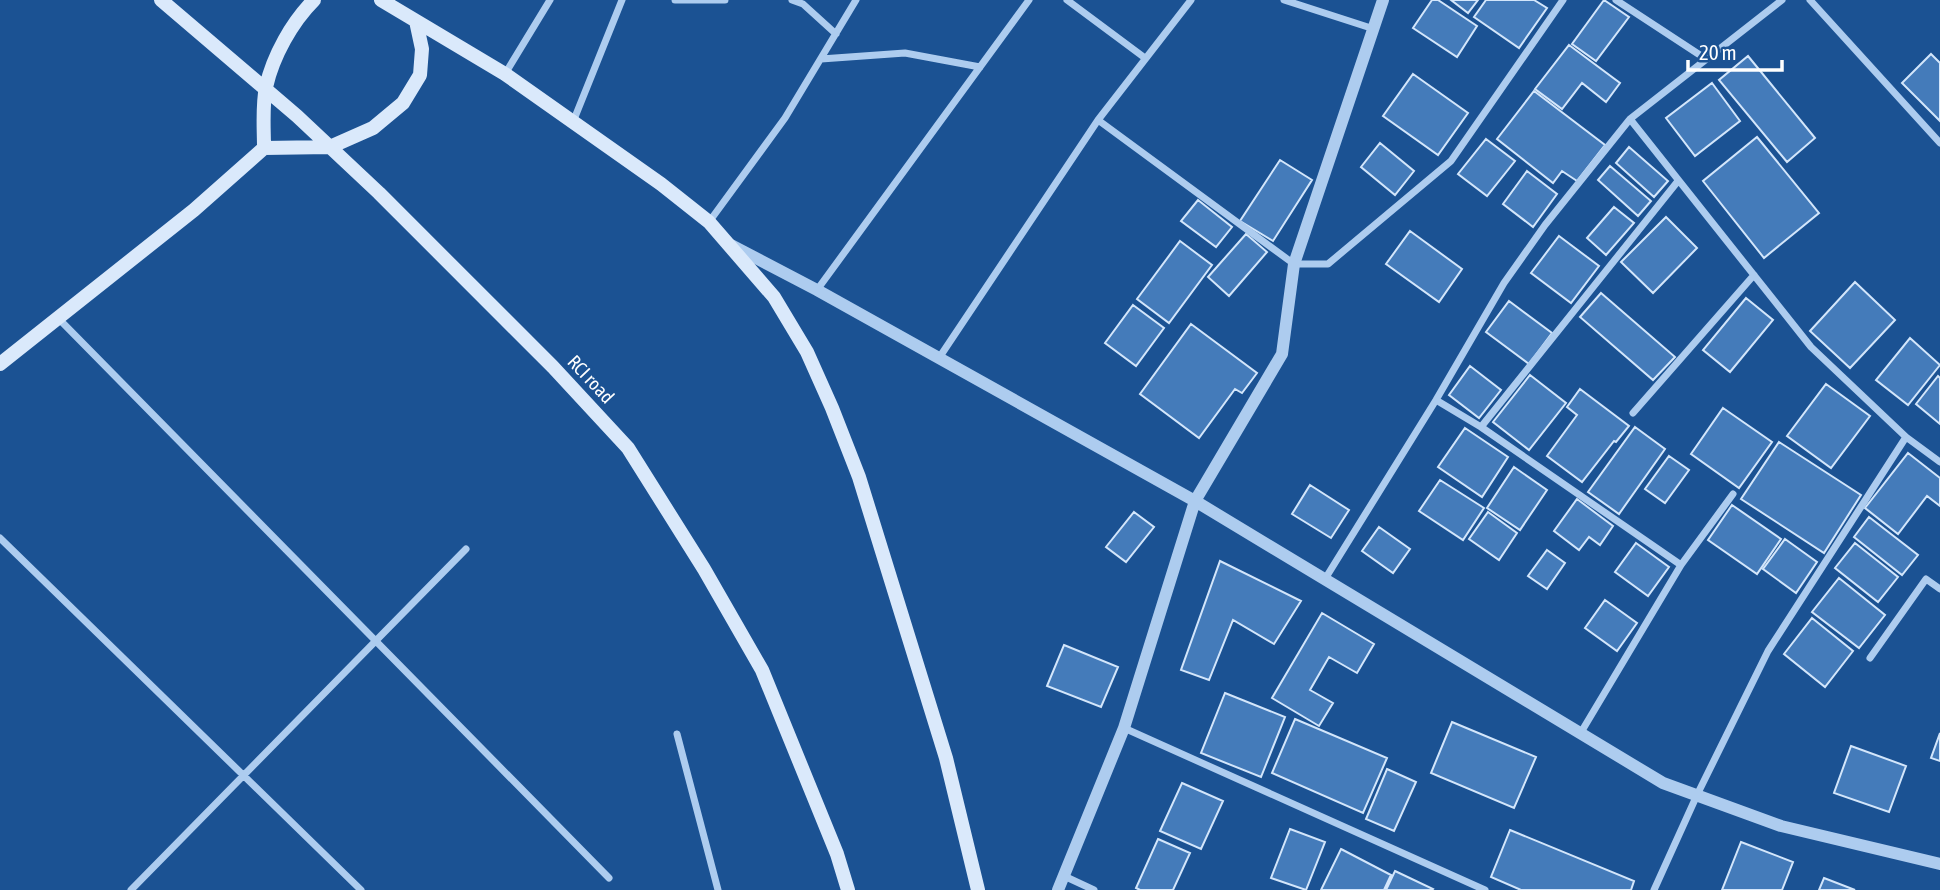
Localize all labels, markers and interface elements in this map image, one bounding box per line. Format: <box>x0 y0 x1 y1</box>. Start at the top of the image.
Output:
scale bar <box>1688 28 1783 72</box>
text: 20 m <box>1699 40 1737 64</box>
street label: RCI road <box>563 350 619 408</box>

